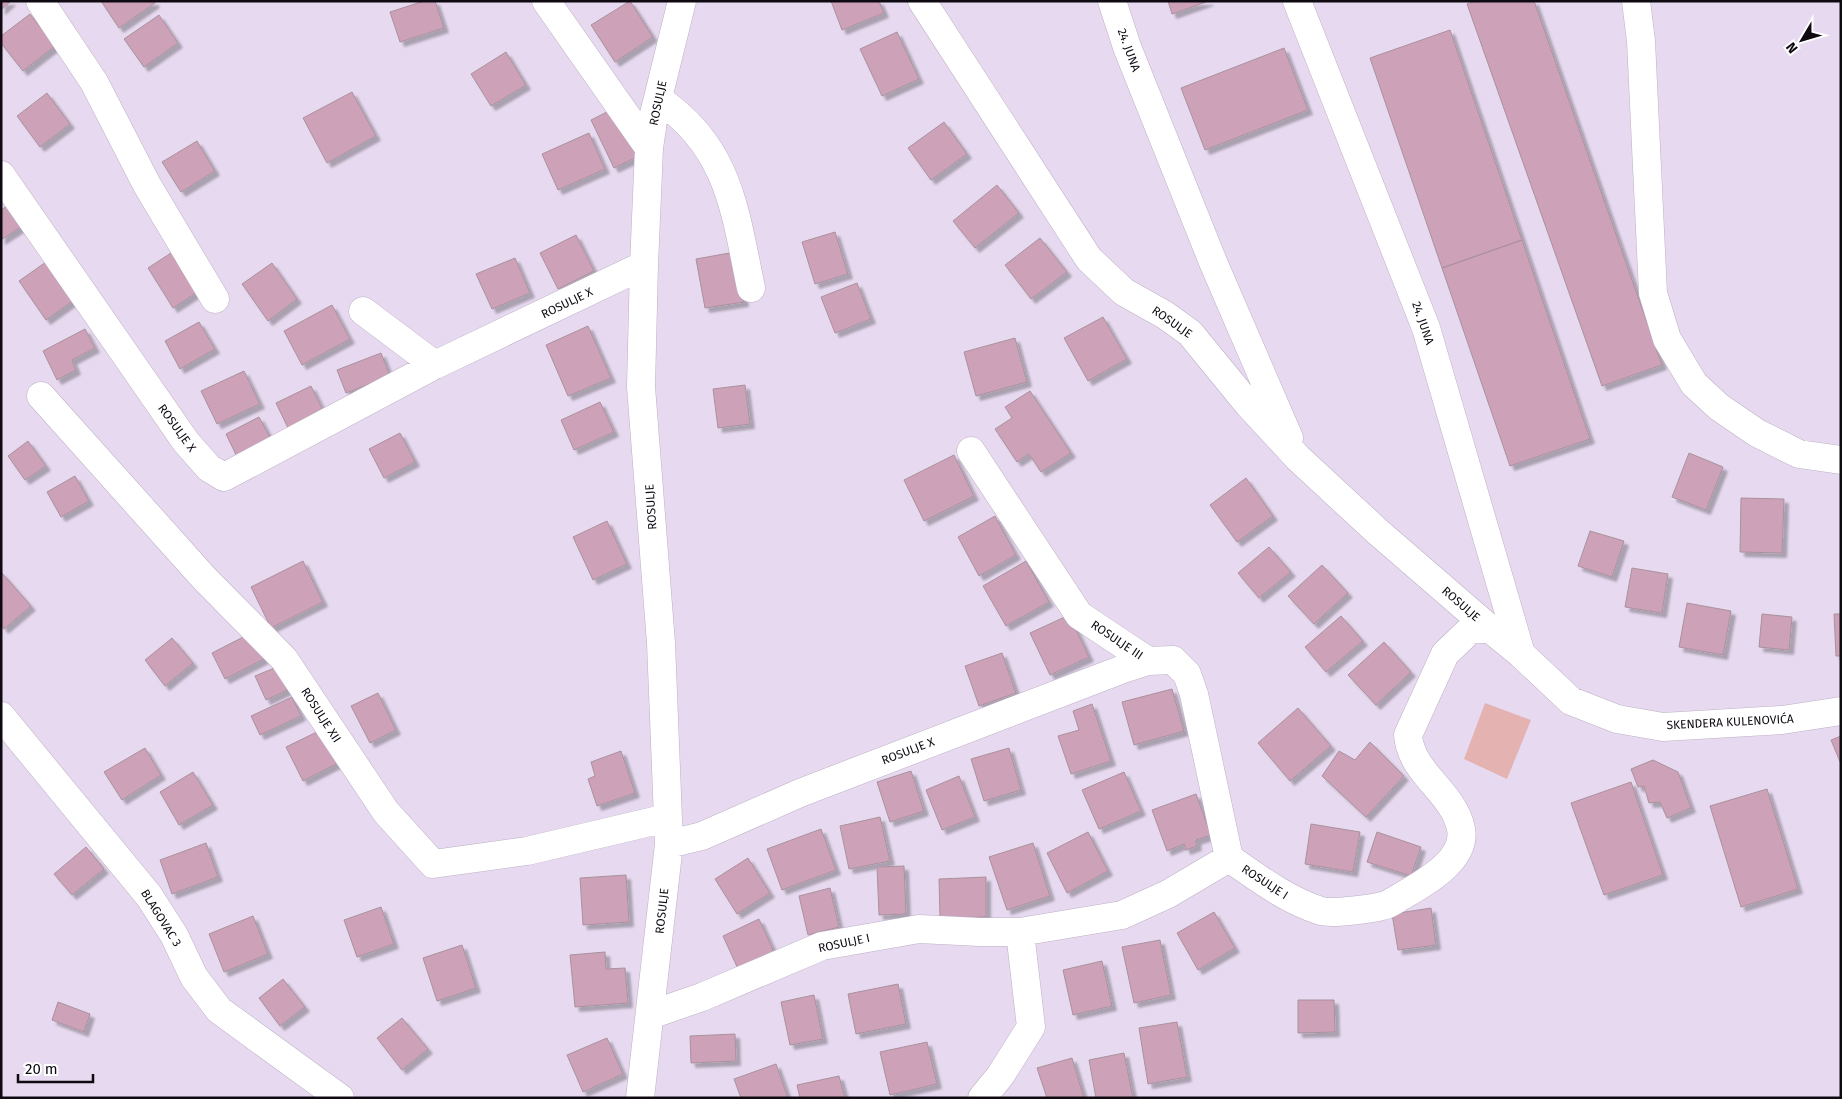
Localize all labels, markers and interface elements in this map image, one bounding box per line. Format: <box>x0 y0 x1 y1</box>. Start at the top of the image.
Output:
north arrow <box>1777 15 1827 65</box>
street label: 24. JUNA <box>1115 27 1143 74</box>
text: N <box>1783 39 1802 57</box>
street label: ROSULJE <box>646 79 670 127</box>
street label: ROSULJE X <box>539 284 595 321</box>
street label: 24. JUNA <box>1409 300 1437 347</box>
street label: ROSULJE <box>1149 303 1195 341</box>
street label: ROSULJE X <box>155 401 199 455</box>
street label: ROSULJE <box>642 484 660 530</box>
street label: ROSULJE <box>1439 584 1483 624</box>
street label: ROSULJE III <box>1088 618 1146 662</box>
street label: ROSULJE XII <box>298 685 344 745</box>
street label: SKENDERA KULENOVIĆA <box>1666 711 1794 732</box>
street label: ROSULJE X <box>880 734 937 767</box>
street label: ROSULJE I <box>1239 862 1291 902</box>
street label: BLAGOVAC 3 <box>138 887 184 949</box>
street label: ROSULJE <box>653 888 671 934</box>
street label: ROSULJE I <box>817 931 871 955</box>
scale bar <box>18 1052 92 1084</box>
text: 20 m <box>25 1060 58 1078</box>

